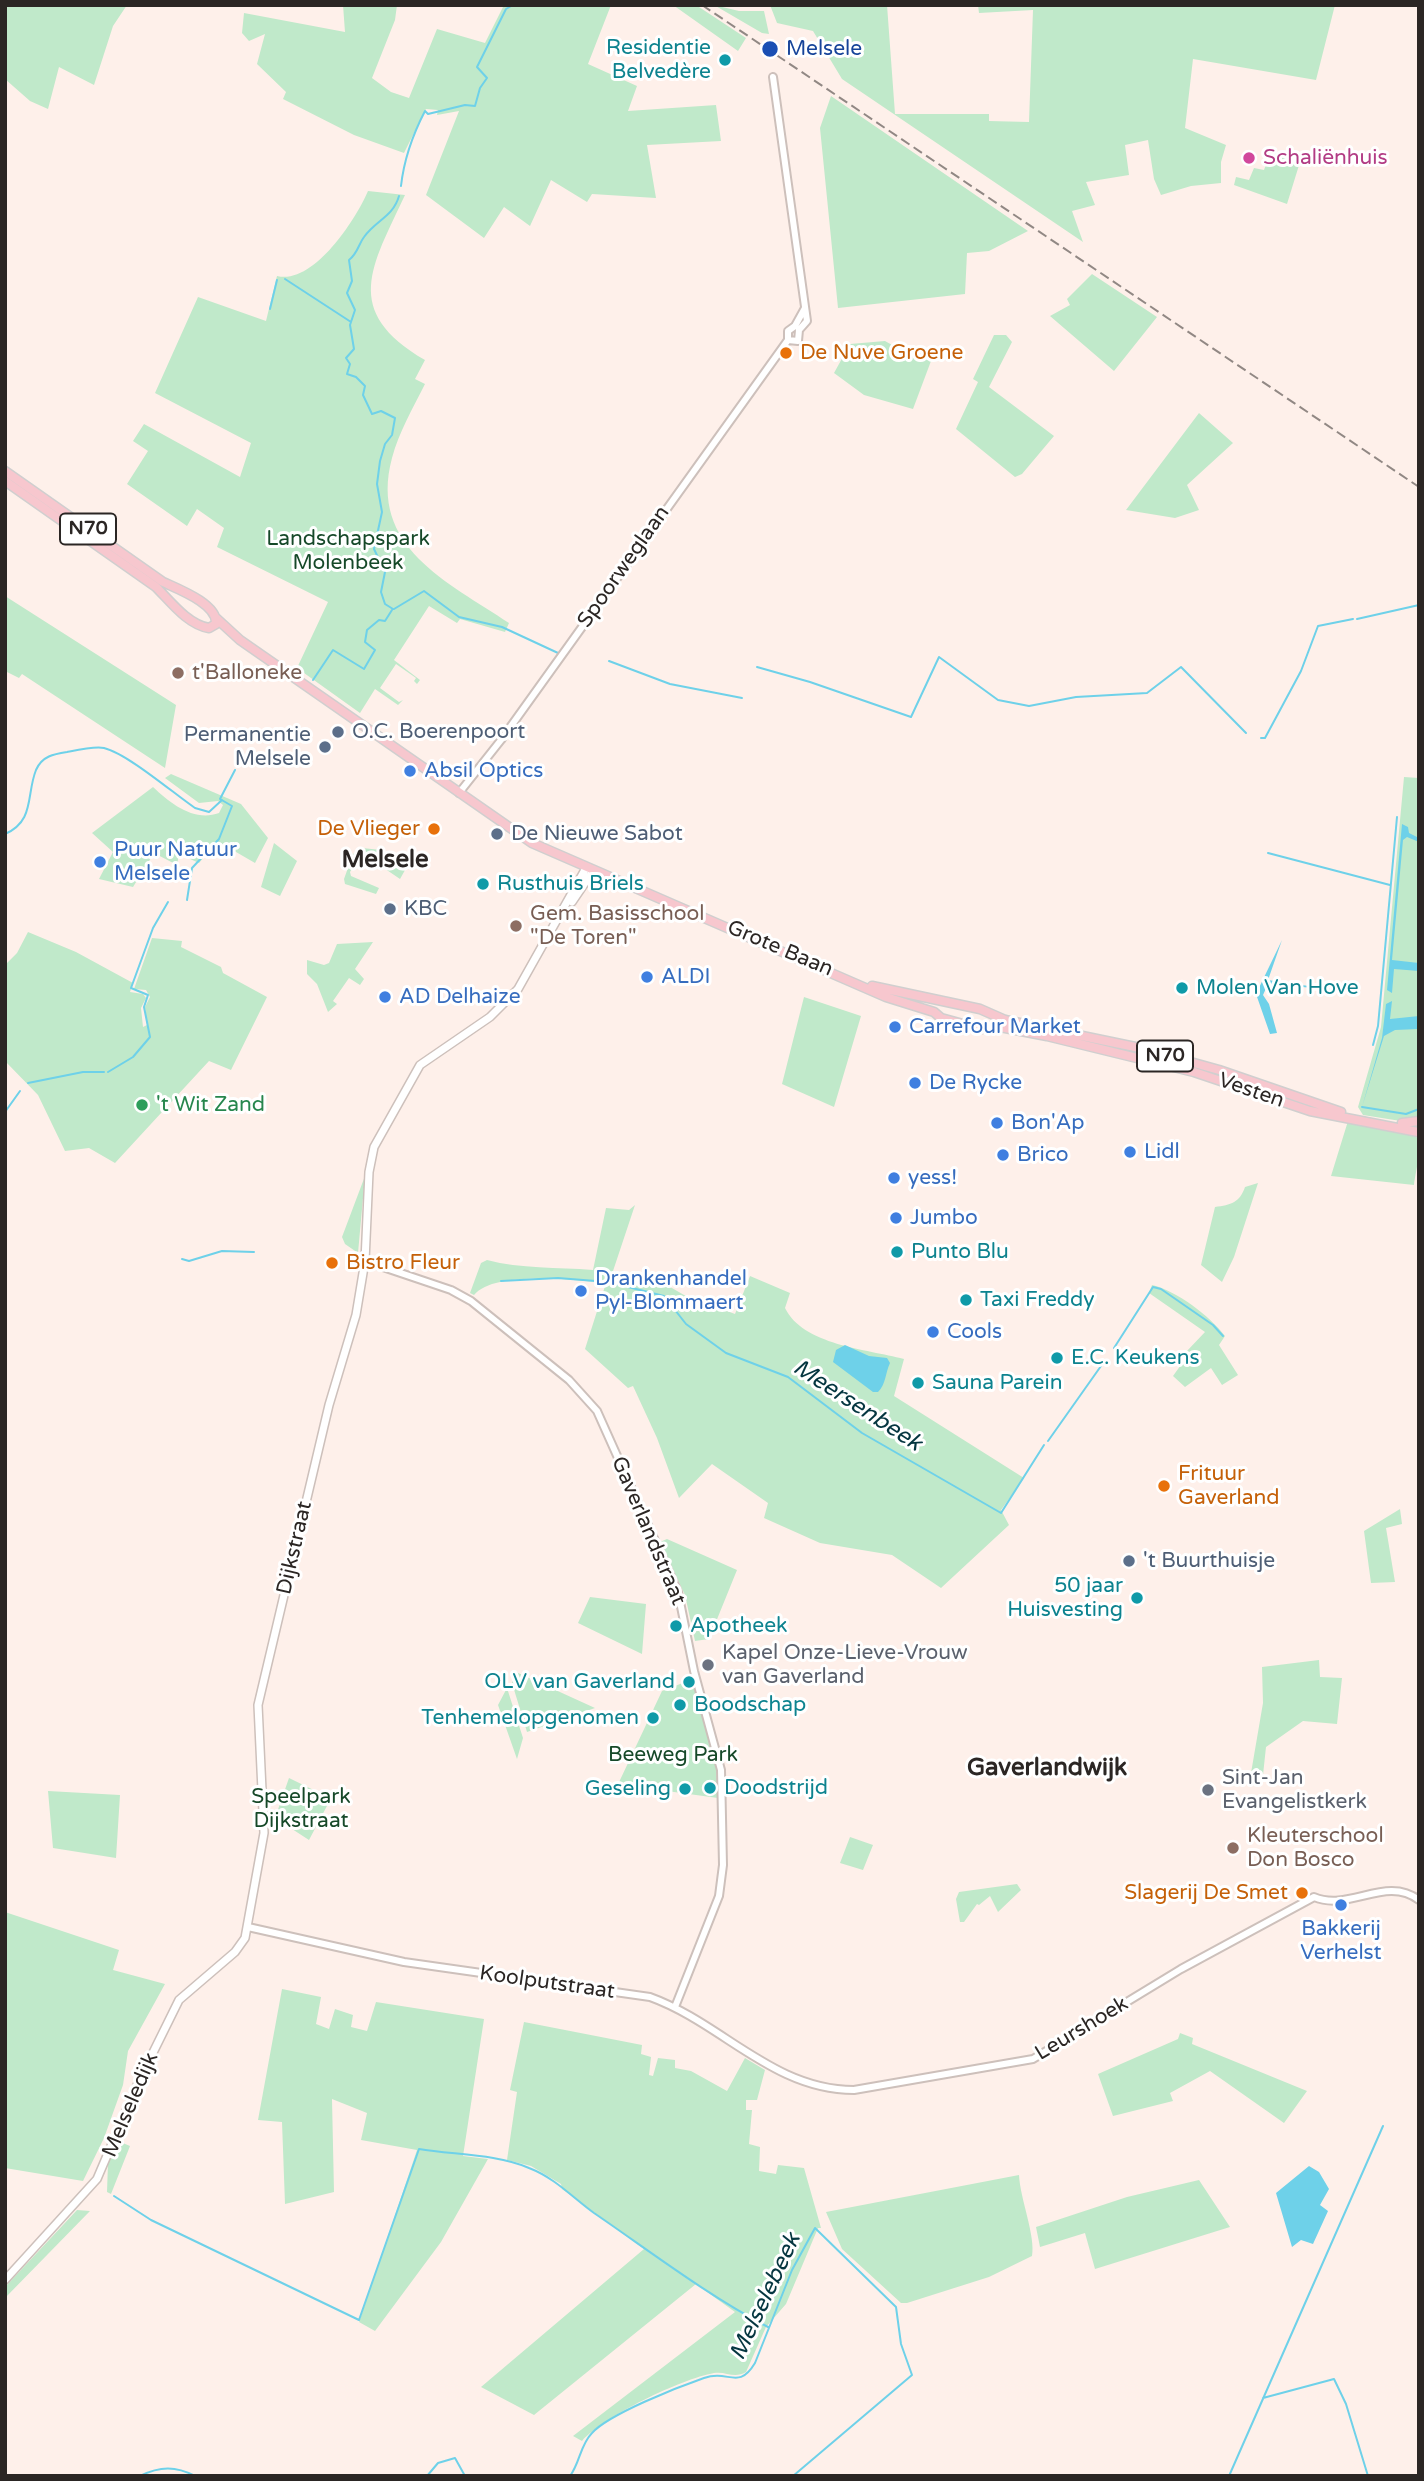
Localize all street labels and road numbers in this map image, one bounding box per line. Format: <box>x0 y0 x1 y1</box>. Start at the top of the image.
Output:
street label: Spoorweglaan <box>573 501 675 633</box>
road number: N70 <box>60 514 116 544</box>
street label: Grote Baan <box>723 915 837 983</box>
road number: N70 <box>1137 1040 1193 1072</box>
street label: Vesten <box>1215 1068 1287 1114</box>
street label: Gaverlandstraat <box>605 1453 691 1609</box>
street label: Dijkstraat <box>272 1499 318 1597</box>
street label: Koolputstraat <box>478 1961 616 2005</box>
street label: Leurshoek <box>1031 1991 1133 2067</box>
street label: Melseledijk <box>98 2049 164 2161</box>

